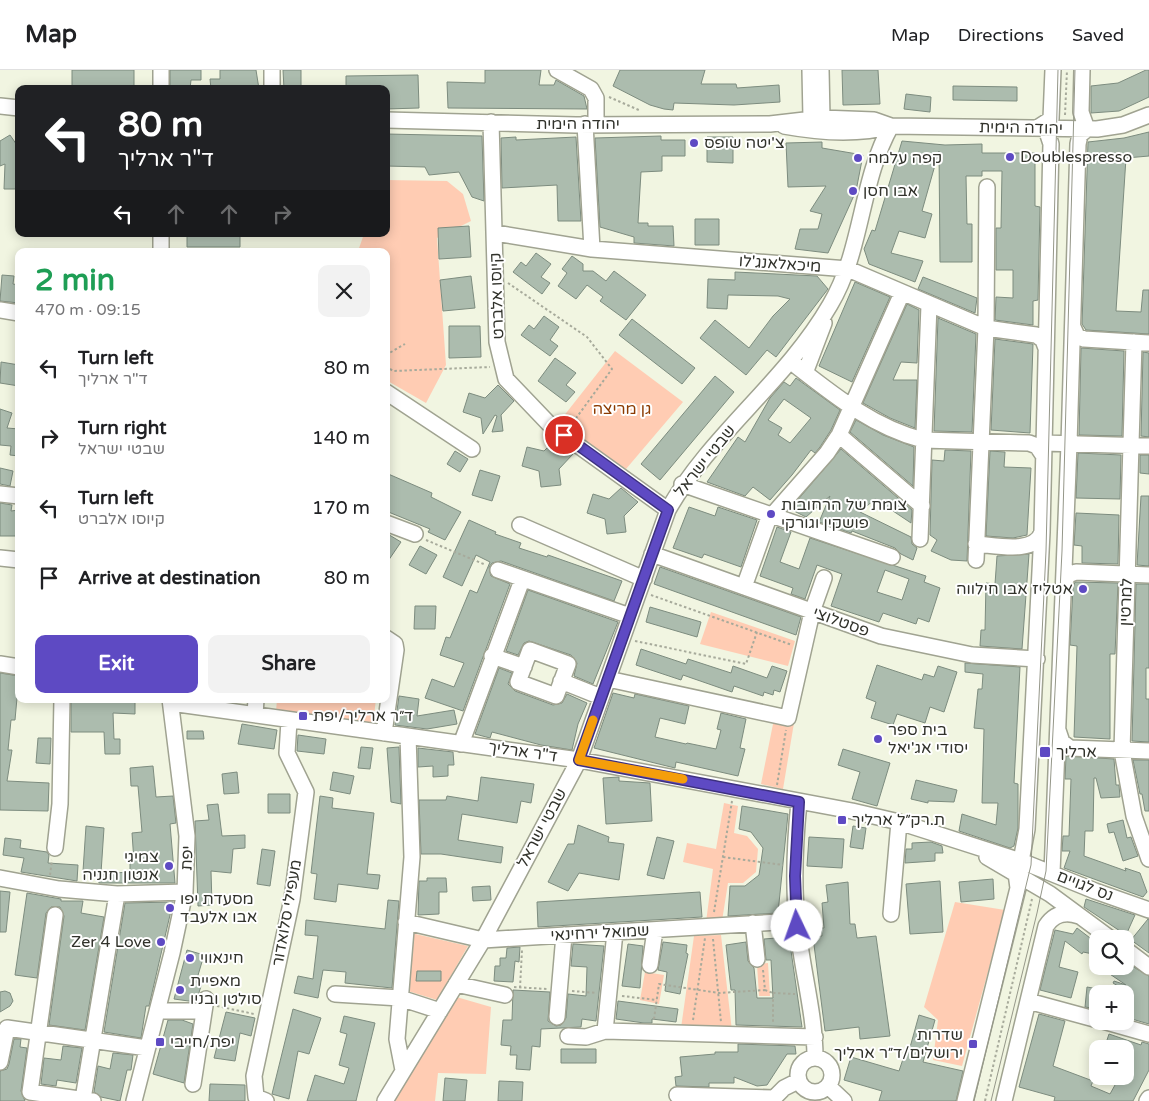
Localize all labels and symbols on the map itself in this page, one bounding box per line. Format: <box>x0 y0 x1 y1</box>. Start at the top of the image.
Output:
street label: יהודה הימית <box>536 114 620 134</box>
street label: יהודה הימית <box>979 117 1063 139</box>
place label: צ'יטה שופס <box>704 133 785 153</box>
marker: צ'יטה שופס <box>688 137 700 149</box>
place label: Doublespresso <box>1020 147 1132 167</box>
place label: קפה עלמה <box>868 148 942 168</box>
marker: Doublespresso <box>1004 151 1016 163</box>
marker: קפה עלמה <box>852 152 864 164</box>
place label: אבו חסן <box>863 181 918 201</box>
marker: אבו חסן <box>847 185 859 197</box>
street label: מיכאלאנג'לו <box>738 251 822 277</box>
street label: קיוסו אלברט <box>485 252 509 340</box>
park label: גן מריצה <box>592 399 652 419</box>
pin <box>543 414 585 456</box>
street label: שבטי ישראל <box>670 421 740 501</box>
place label: צומת של הרחובות פושקין וגורקי <box>781 495 907 533</box>
marker: צומת של הרחובות פושקין וגורקי <box>765 508 777 520</box>
street label: למרטין <box>1115 578 1137 626</box>
place label: אטליז אבו חילווה <box>956 579 1073 599</box>
marker: אטליז אבו חילווה <box>1077 583 1089 595</box>
street label: פסטלוצי <box>810 603 872 641</box>
place label: ד״ר ארליך/יפת <box>313 706 414 726</box>
marker: ד״ר ארליך/יפת <box>297 710 309 722</box>
place label: בית ספר יסודי אג'יאל <box>888 720 968 758</box>
marker: בית ספר יסודי אג'יאל <box>872 733 884 745</box>
street label: ד"ר ארליך <box>487 737 559 767</box>
place label: ארליך <box>1056 742 1097 762</box>
marker: ארליך <box>1038 745 1052 759</box>
street label: שבטי ישראל <box>513 785 571 871</box>
place label: ת.רק״ל ארליך <box>852 810 945 830</box>
marker: ת.רק״ל ארליך <box>836 814 848 826</box>
street label: יפת <box>177 845 197 871</box>
place label: צמיגי אנטון חנניה <box>82 847 159 885</box>
street label: מעפילי סלואדור <box>268 858 306 968</box>
marker: צמיגי אנטון חנניה <box>163 860 175 872</box>
street label: נס לגויים <box>1054 866 1116 906</box>
place label: מסעדת יפו אבו אלעבד <box>180 889 257 927</box>
position arrow <box>770 899 822 951</box>
marker: מסעדת יפו אבו אלעבד <box>164 902 176 914</box>
street label: שמואל ירחינאי <box>550 920 650 946</box>
place label: Zer 4 Love <box>71 932 151 952</box>
marker: Zer 4 Love <box>155 936 167 948</box>
place label: חינאווי <box>200 948 244 968</box>
marker: חינאווי <box>184 952 196 964</box>
place label: מאפיית סולטן ובניו <box>190 971 262 1009</box>
marker: מאפיית סולטן ובניו <box>174 984 186 996</box>
place label: שדרות ירושלים/ד״ר ארליך <box>834 1025 963 1063</box>
place label: יפת/חייבי <box>170 1032 235 1052</box>
marker: יפת/חייבי <box>154 1036 166 1048</box>
marker: שדרות ירושלים/ד״ר ארליך <box>967 1038 979 1050</box>

